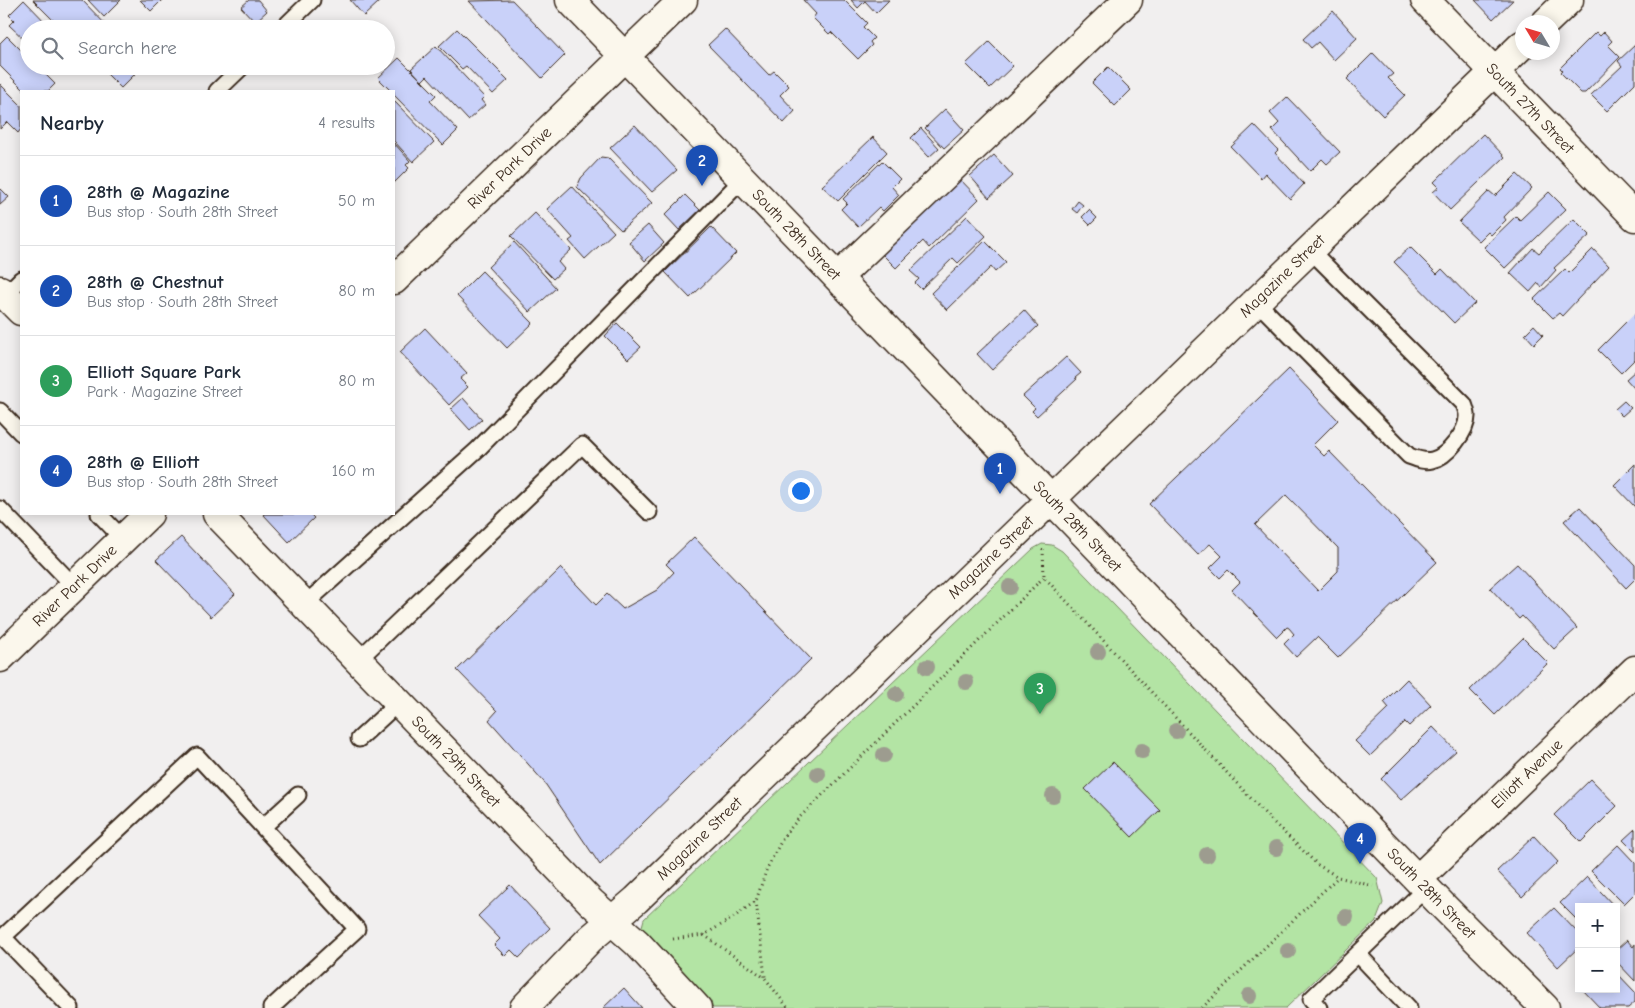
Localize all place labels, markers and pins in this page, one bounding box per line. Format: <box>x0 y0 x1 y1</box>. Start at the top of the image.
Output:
pin: 2 <box>686 145 718 186</box>
pin: 1 <box>984 453 1016 494</box>
pin: 3 <box>1024 673 1056 714</box>
pin: 4 <box>1344 823 1376 864</box>

